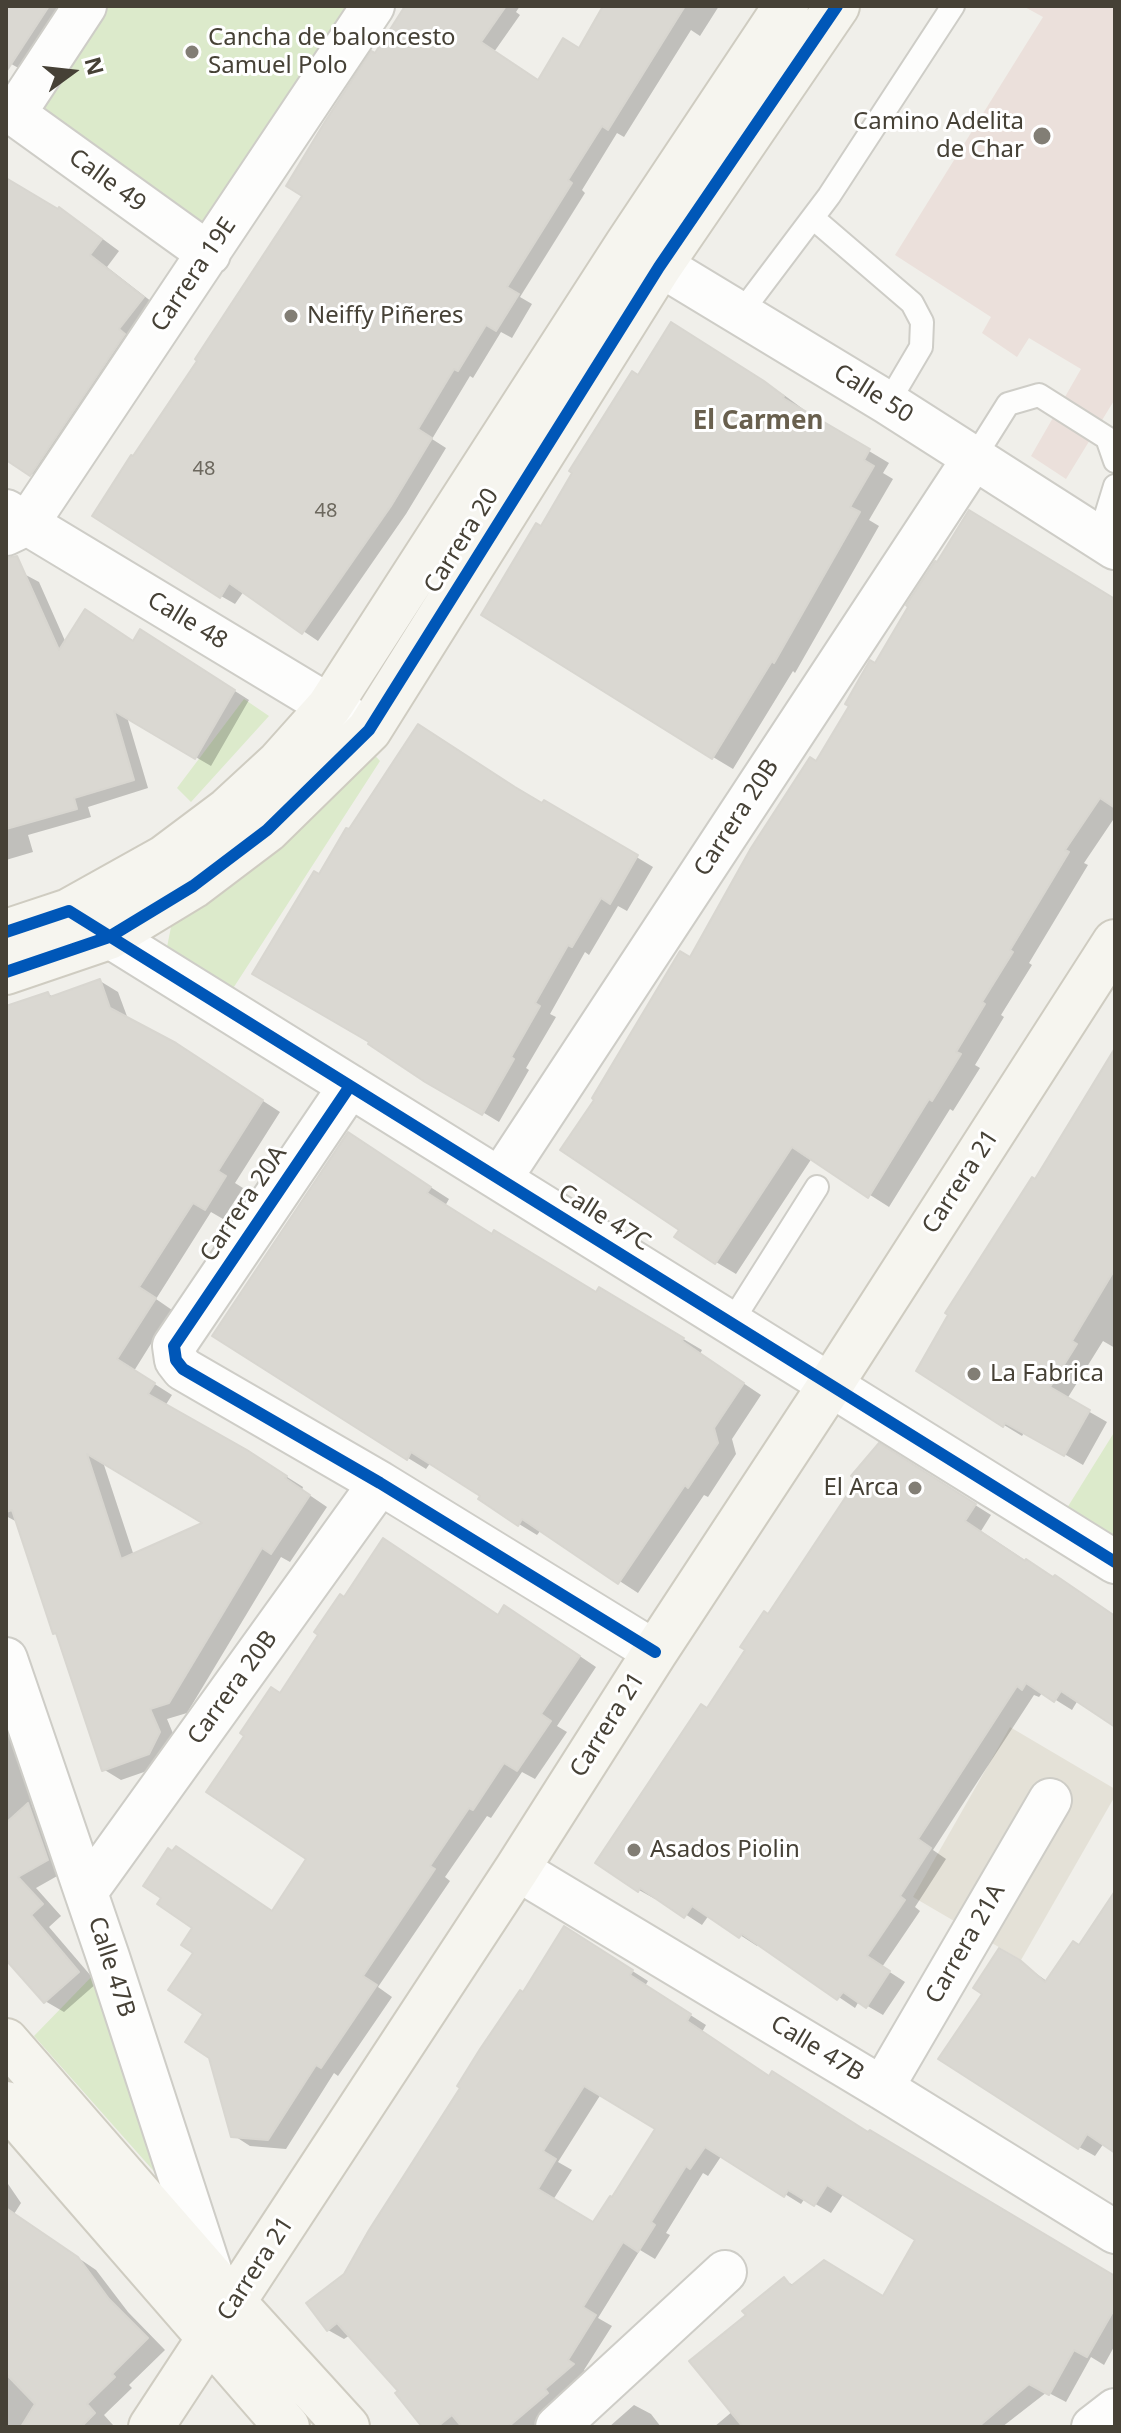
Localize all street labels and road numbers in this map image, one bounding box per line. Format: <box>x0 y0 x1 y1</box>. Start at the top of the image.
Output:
street label: Calle 49 <box>63 143 151 219</box>
street label: Carrera 19E <box>145 212 243 338</box>
street label: Calle 50 <box>828 358 918 430</box>
street label: Carrera 20 <box>418 483 506 599</box>
street label: Calle 48 <box>142 586 232 656</box>
street label: Carrera 20B <box>689 754 785 882</box>
street label: Carrera 21 <box>917 1125 1005 1239</box>
street label: Carrera 20A <box>195 1141 293 1267</box>
street label: Calle 47C <box>553 1178 655 1258</box>
street label: Carrera 20B <box>182 1625 284 1751</box>
street label: Carrera 21 <box>564 1667 652 1783</box>
street label: Carrera 21A <box>920 1879 1012 2009</box>
street label: Calle 47B <box>81 1913 141 2021</box>
street label: Calle 47B <box>765 2010 869 2088</box>
street label: Carrera 21 <box>212 2212 300 2326</box>

